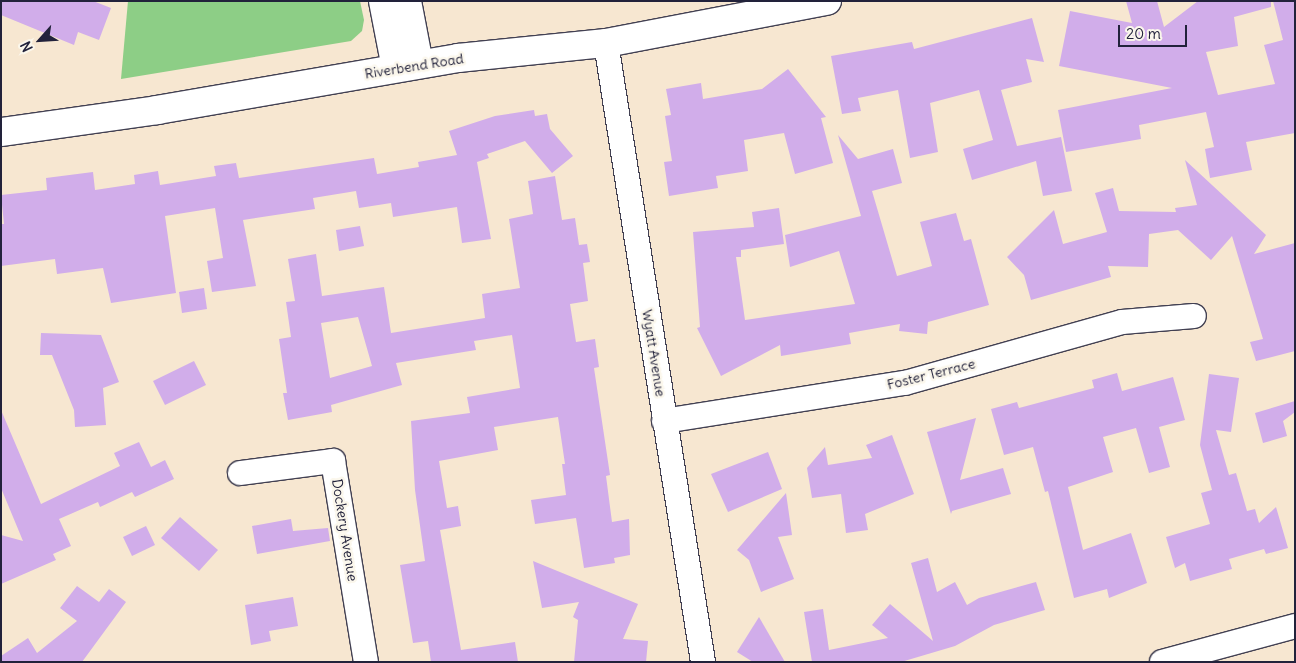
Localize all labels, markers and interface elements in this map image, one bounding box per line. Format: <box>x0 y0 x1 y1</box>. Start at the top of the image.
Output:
north arrow <box>15 15 65 65</box>
scale bar <box>1121 15 1190 47</box>
text: 20 m <box>1126 24 1161 43</box>
text: N <box>16 38 37 55</box>
street label: Riverbend Road <box>363 50 465 82</box>
street label: Wyatt Avenue <box>639 308 669 398</box>
street label: Foster Terrace <box>885 355 977 393</box>
street label: Dockery Avenue <box>329 478 361 582</box>

